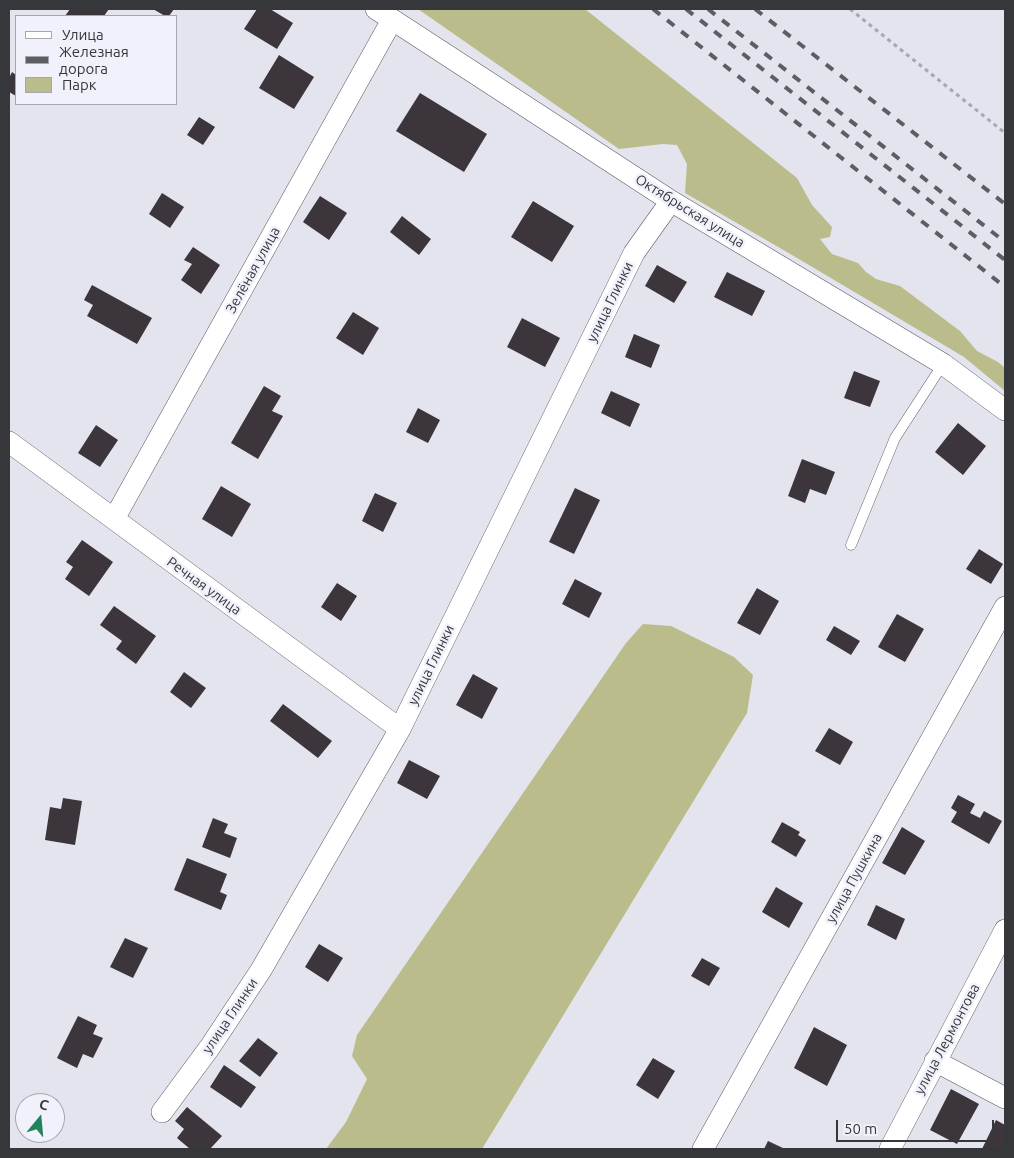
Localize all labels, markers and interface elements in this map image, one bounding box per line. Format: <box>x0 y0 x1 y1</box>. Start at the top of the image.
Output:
legend <box>15 15 178 105</box>
text: Улица <box>62 26 104 43</box>
text: Железная дорога <box>59 43 129 77</box>
text: Парк <box>62 76 97 93</box>
street label: Октябрьская улица <box>632 171 748 251</box>
street label: Зелёная улица <box>222 224 284 316</box>
street label: улица Глинки <box>583 259 637 345</box>
street label: Речная улица <box>164 553 244 619</box>
street label: улица Глинки <box>404 622 458 708</box>
street label: улица Пушкина <box>822 830 886 926</box>
street label: улица Глинки <box>199 975 261 1057</box>
street label: улица Лермонтова <box>911 981 983 1097</box>
north arrow <box>15 1093 65 1143</box>
text: С <box>37 1096 51 1114</box>
scale bar <box>839 1110 996 1142</box>
text: 50 m <box>844 1120 877 1137</box>

